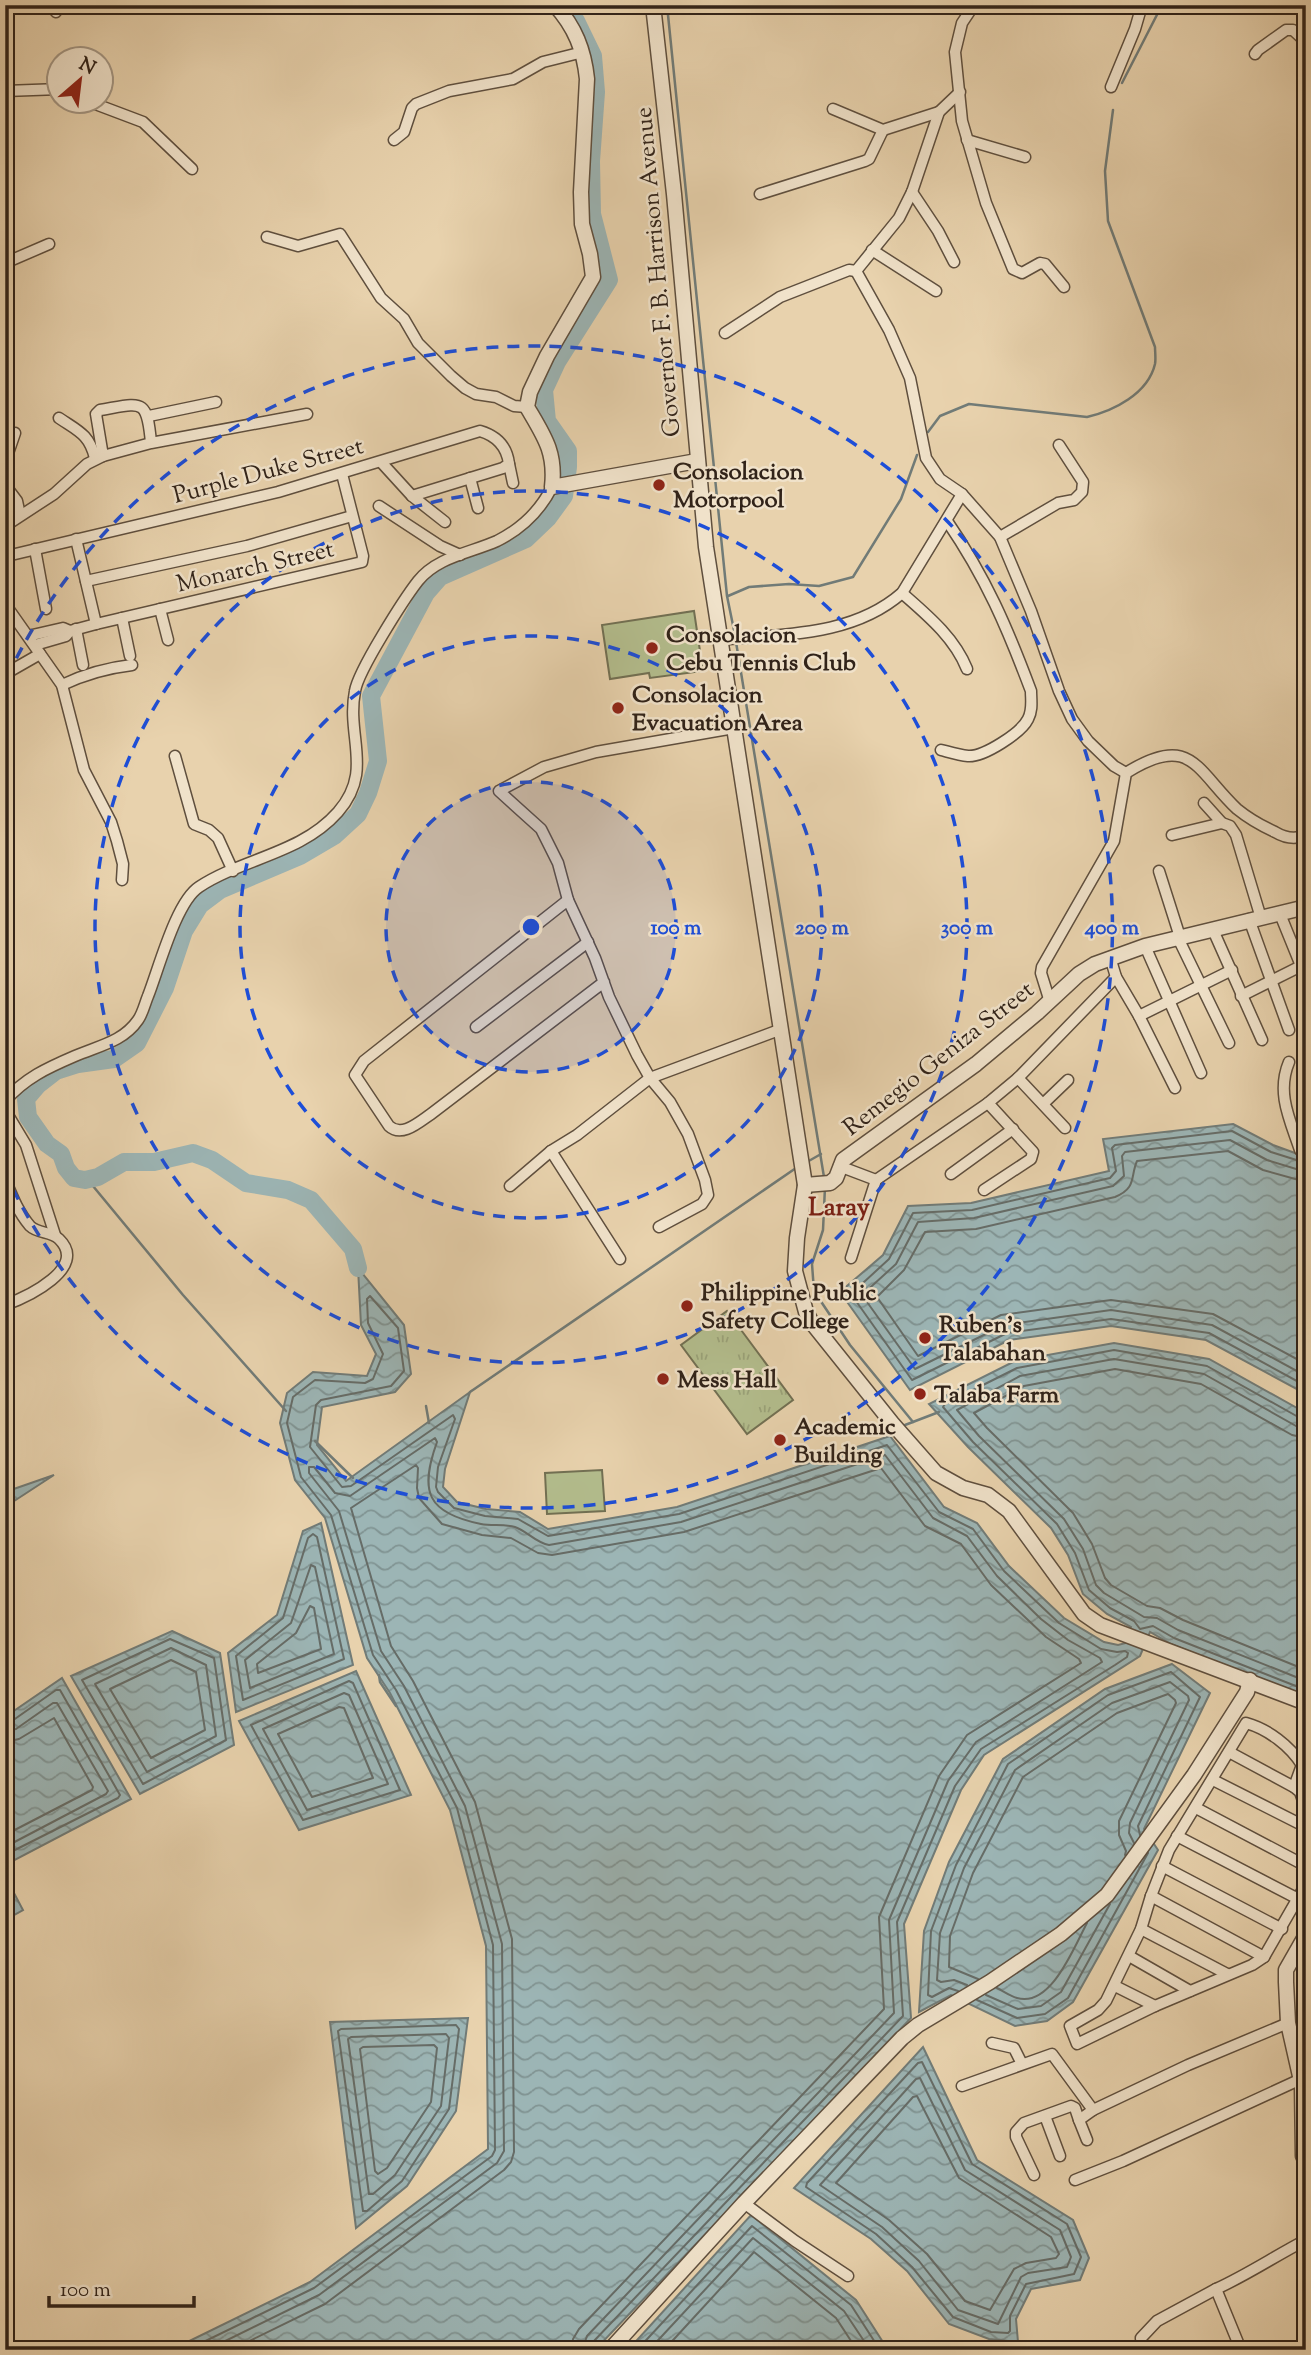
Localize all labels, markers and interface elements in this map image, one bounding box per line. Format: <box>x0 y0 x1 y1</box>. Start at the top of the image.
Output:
north arrow <box>46 46 116 116</box>
text: N <box>74 52 100 83</box>
street label: Governor F. B. Harrison Avenue <box>628 106 690 438</box>
street label: Purple Duke Street <box>170 430 367 514</box>
place label: Consolacion Motorpool <box>673 456 805 518</box>
marker: Consolacion Motorpool <box>651 477 667 493</box>
street label: Monarch Street <box>173 533 338 603</box>
place label: Consolacion Cebu Tennis Club <box>666 619 856 681</box>
marker: Consolacion Cebu Tennis Club <box>644 640 660 656</box>
place label: Consolacion Evacuation Area <box>632 679 804 741</box>
marker: Consolacion Evacuation Area <box>610 700 626 716</box>
text: 100 m <box>651 914 702 944</box>
text: 200 m <box>795 914 850 944</box>
text: 300 m <box>941 914 994 944</box>
text: 400 m <box>1084 914 1140 944</box>
centre of rings <box>519 915 543 939</box>
street label: Remegio Geniza Street <box>836 974 1042 1145</box>
district label: Laray <box>808 1190 870 1227</box>
place label: Philippine Public Safety College <box>701 1277 876 1339</box>
marker: Philippine Public Safety College <box>679 1298 695 1314</box>
place label: Ruben's Talabahan <box>939 1309 1047 1371</box>
marker: Ruben's Talabahan <box>917 1330 933 1346</box>
place label: Mess Hall <box>677 1364 778 1398</box>
marker: Mess Hall <box>655 1371 671 1387</box>
place label: Talaba Farm <box>934 1379 1059 1413</box>
marker: Talaba Farm <box>912 1386 928 1402</box>
place label: Academic Building <box>794 1411 896 1473</box>
marker: Academic Building <box>772 1432 788 1448</box>
scale bar <box>49 2264 194 2308</box>
text: 100 m <box>60 2276 111 2306</box>

